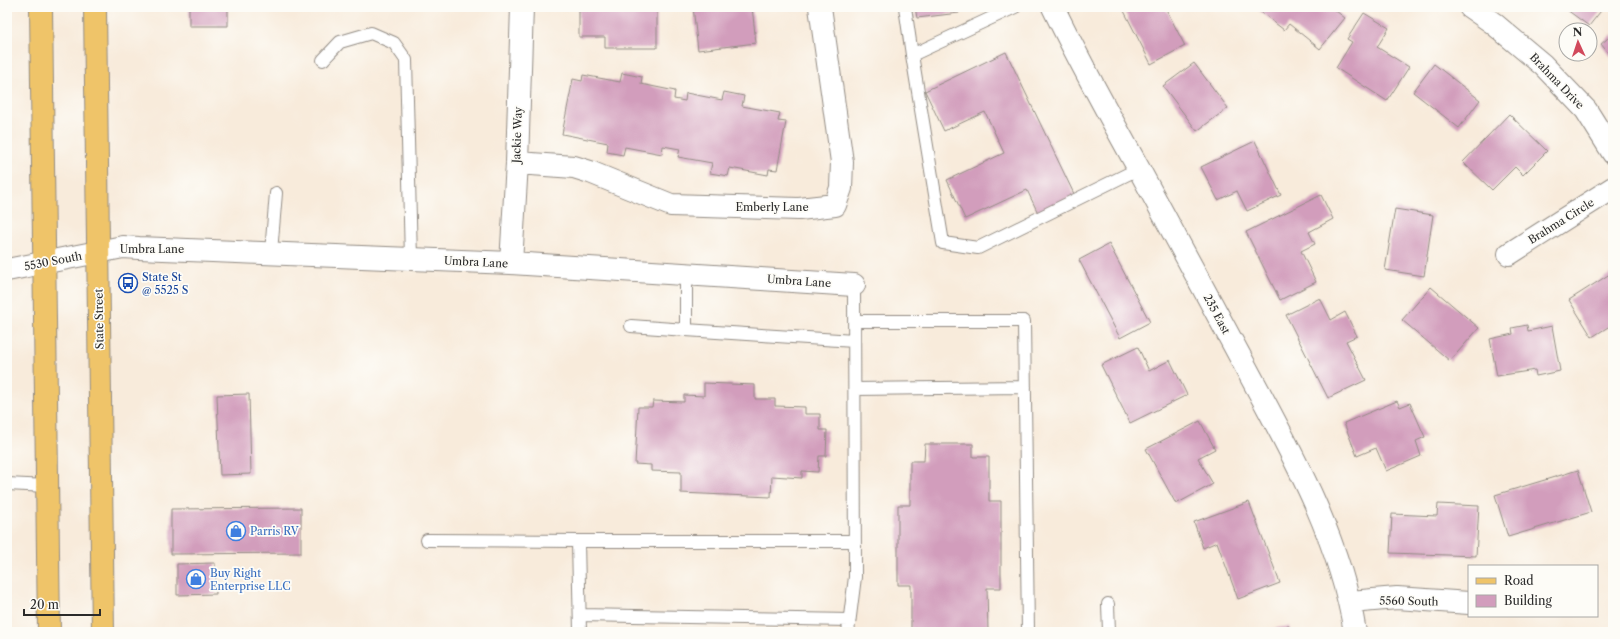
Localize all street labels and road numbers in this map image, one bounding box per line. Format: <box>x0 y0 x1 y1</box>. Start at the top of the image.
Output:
street label: Brahma Drive <box>1527 50 1587 112</box>
street label: Jackie Way <box>509 106 525 165</box>
street label: Brahma Circle <box>1525 195 1597 247</box>
street label: Emberly Lane <box>735 200 809 214</box>
street label: Umbra Lane <box>120 242 184 256</box>
street label: 5530 South <box>23 248 83 273</box>
street label: Umbra Lane <box>444 253 508 271</box>
street label: Umbra Lane <box>766 272 832 290</box>
street label: State Street <box>91 289 107 349</box>
street label: 235 East <box>1201 292 1233 336</box>
street label: 5560 South <box>1379 593 1439 609</box>

